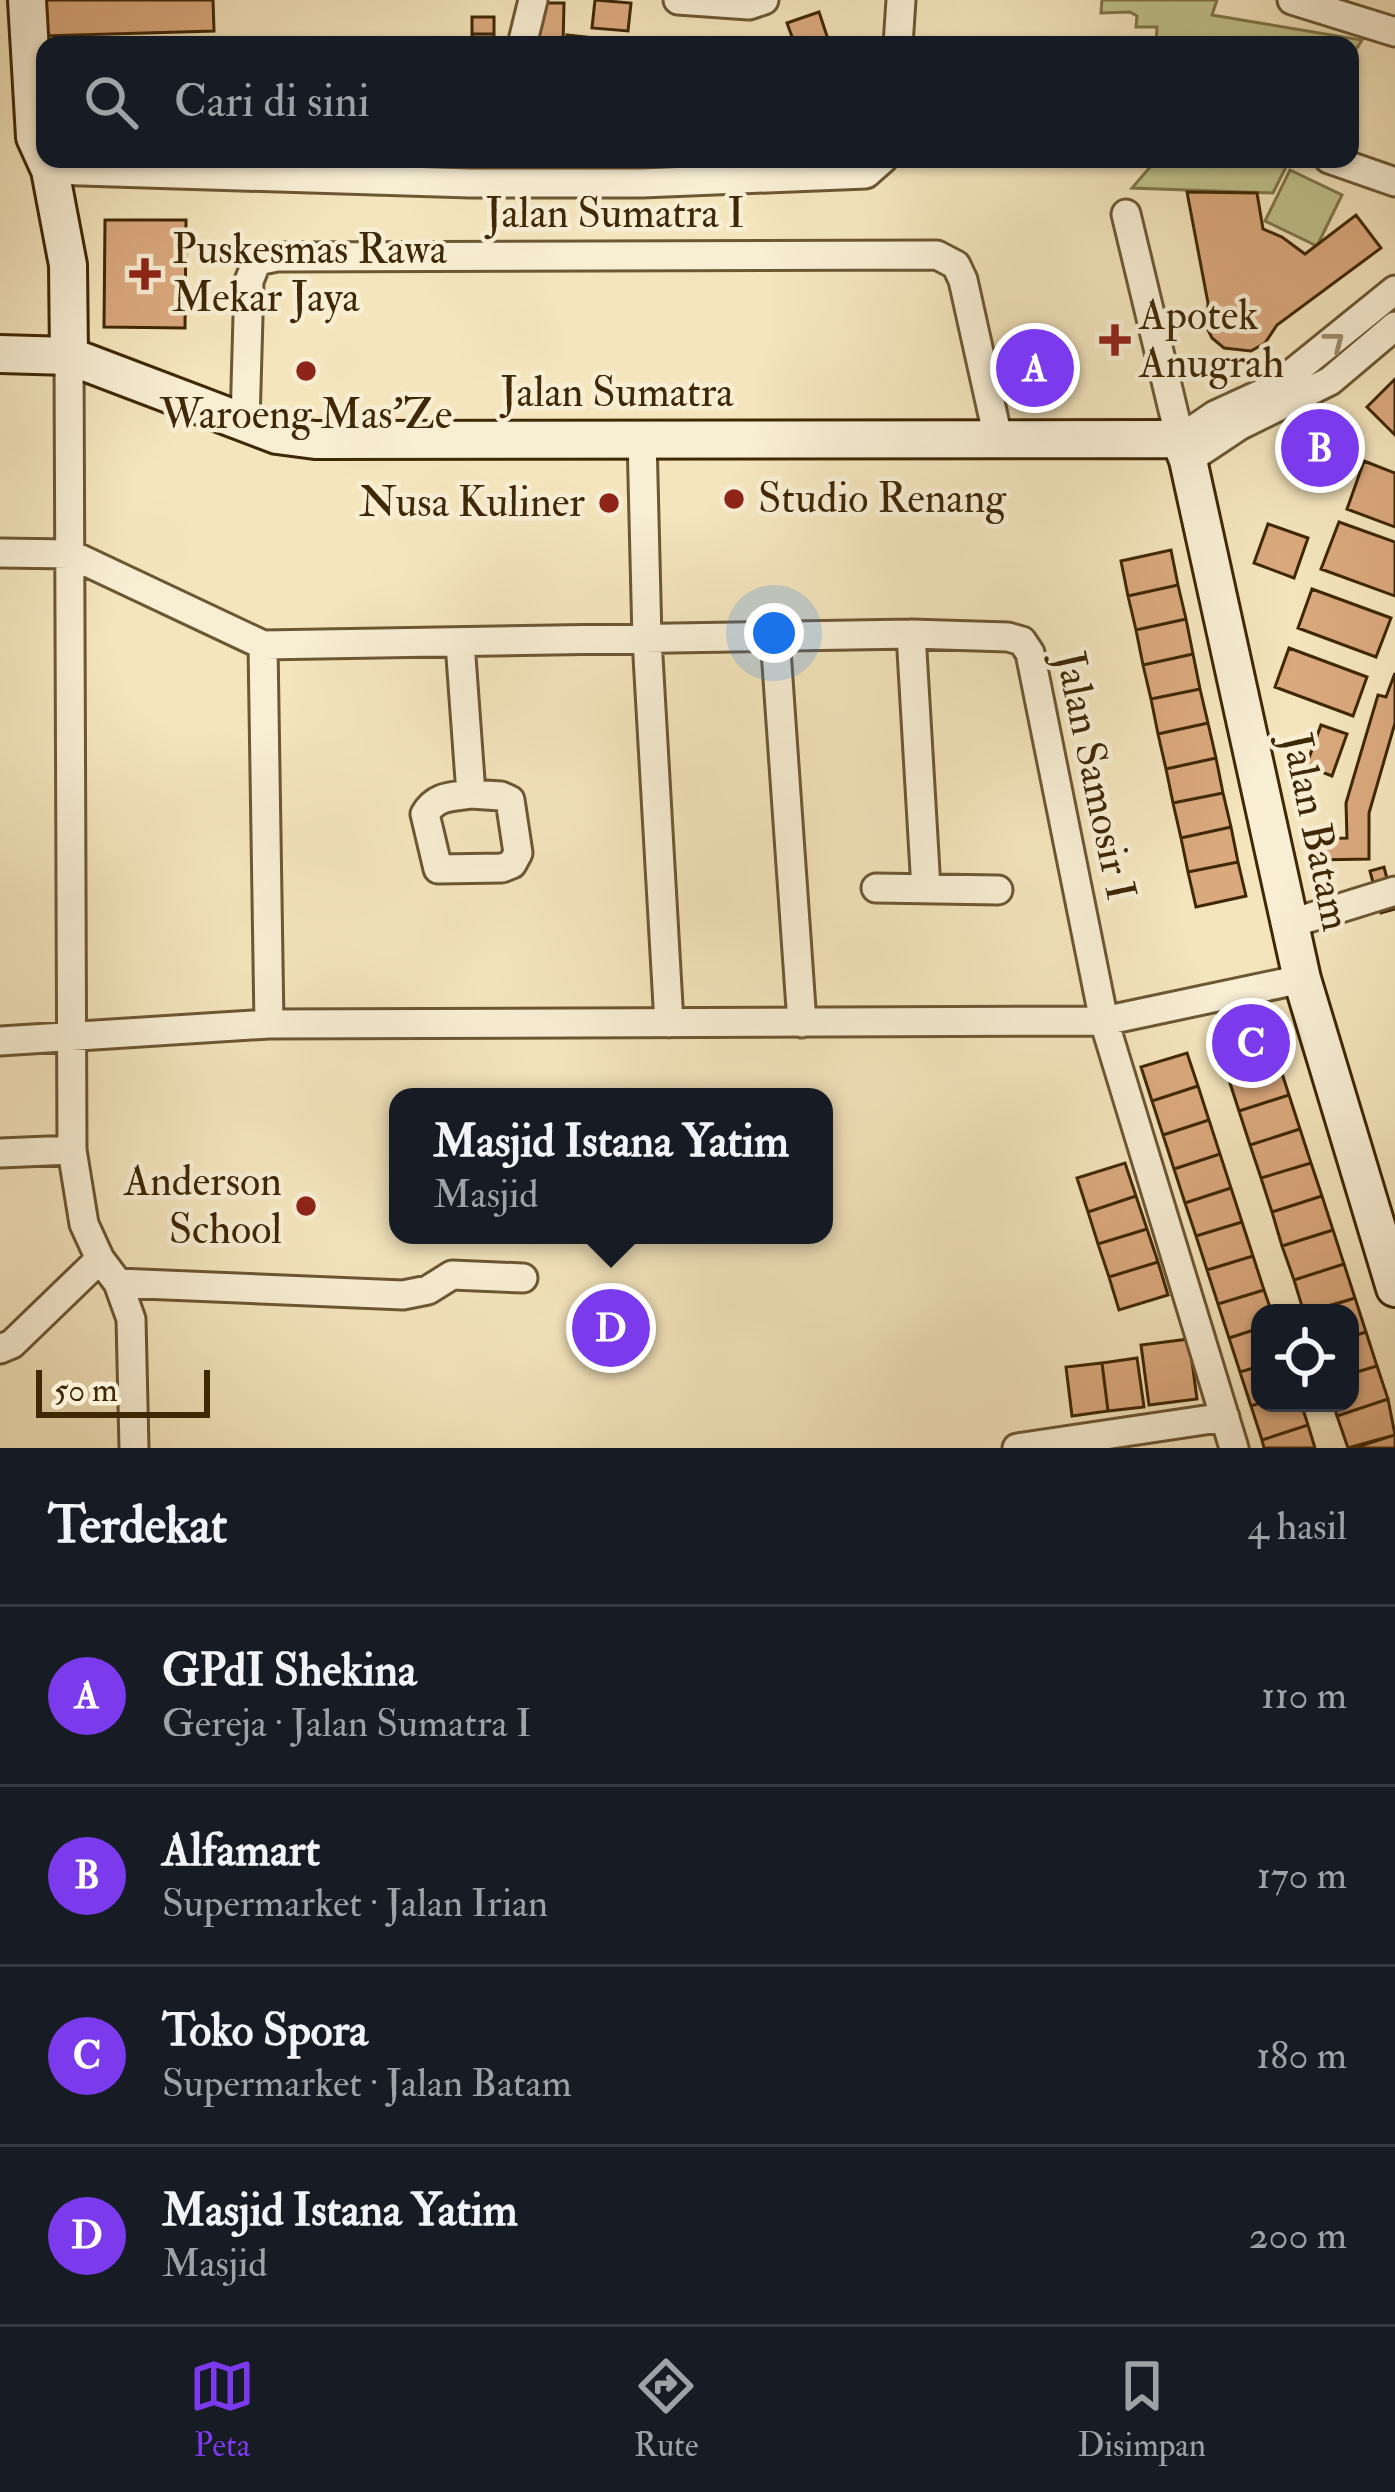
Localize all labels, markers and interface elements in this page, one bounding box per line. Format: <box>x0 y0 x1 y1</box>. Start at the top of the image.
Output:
search box <box>36 36 1359 168</box>
icon: search <box>78 69 144 135</box>
text: Cari di sini <box>174 74 370 130</box>
street label: Jalan Sumatra I <box>485 188 745 240</box>
place label: Puskesmas Rawa Mekar Jaya <box>172 224 448 324</box>
marker: Puskesmas Rawa Mekar Jaya <box>129 258 161 290</box>
place label: Apotek Anugrah <box>1138 290 1284 390</box>
pin: A <box>996 323 1074 413</box>
marker: Apotek Anugrah <box>1102 327 1128 353</box>
one-way arrow <box>1322 333 1344 355</box>
marker: Waroeng Mas'Ze <box>293 358 319 384</box>
street label: Jalan Sumatra <box>499 367 734 419</box>
place label: Waroeng Mas'Ze <box>159 389 452 441</box>
pin: B <box>1281 403 1359 493</box>
place label: Studio Renang <box>758 473 1007 525</box>
place label: Nusa Kuliner <box>359 477 585 529</box>
marker: Studio Renang <box>721 486 747 512</box>
marker: Nusa Kuliner <box>596 490 622 516</box>
your location <box>744 603 804 663</box>
street label: Jalan Samosir I <box>1043 646 1147 905</box>
street label: Jalan Batam <box>1270 728 1362 935</box>
pin: C <box>1212 998 1290 1088</box>
popup <box>389 1088 833 1244</box>
text: Masjid Istana Yatim <box>433 1114 789 1170</box>
place label: Anderson School <box>123 1156 282 1256</box>
text: Masjid <box>433 1170 538 1219</box>
marker: Anderson School <box>293 1193 319 1219</box>
pin: D <box>572 1283 650 1373</box>
map controls <box>1251 1304 1359 1412</box>
button: locate <box>1251 1304 1359 1412</box>
scale bar <box>36 1364 210 1417</box>
text: 50 m <box>54 1370 118 1411</box>
text: Terdekat <box>48 1494 227 1558</box>
text: 4 hasil <box>1248 1502 1347 1551</box>
text: GPdI Shekina <box>162 1643 416 1699</box>
text: A <box>75 1671 99 1720</box>
text: 110 m <box>1261 1671 1347 1720</box>
text: Gereja · Jalan Sumatra I <box>162 1699 531 1748</box>
text: Alfamart <box>162 1823 320 1879</box>
text: B <box>74 1851 100 1900</box>
text: 170 m <box>1257 1851 1347 1900</box>
text: Supermarket · Jalan Irian <box>162 1879 548 1928</box>
text: Toko Spora <box>162 2003 368 2059</box>
text: C <box>73 2031 101 2080</box>
text: 180 m <box>1256 2031 1347 2080</box>
text: Supermarket · Jalan Batam <box>162 2059 572 2108</box>
text: Masjid Istana Yatim <box>162 2183 518 2239</box>
text: D <box>71 2211 103 2260</box>
text: 200 m <box>1249 2211 1347 2260</box>
text: Masjid <box>162 2239 267 2288</box>
tab: Peta <box>189 2353 255 2466</box>
tab: Rute <box>633 2353 699 2466</box>
tab: Disimpan <box>1077 2353 1206 2466</box>

